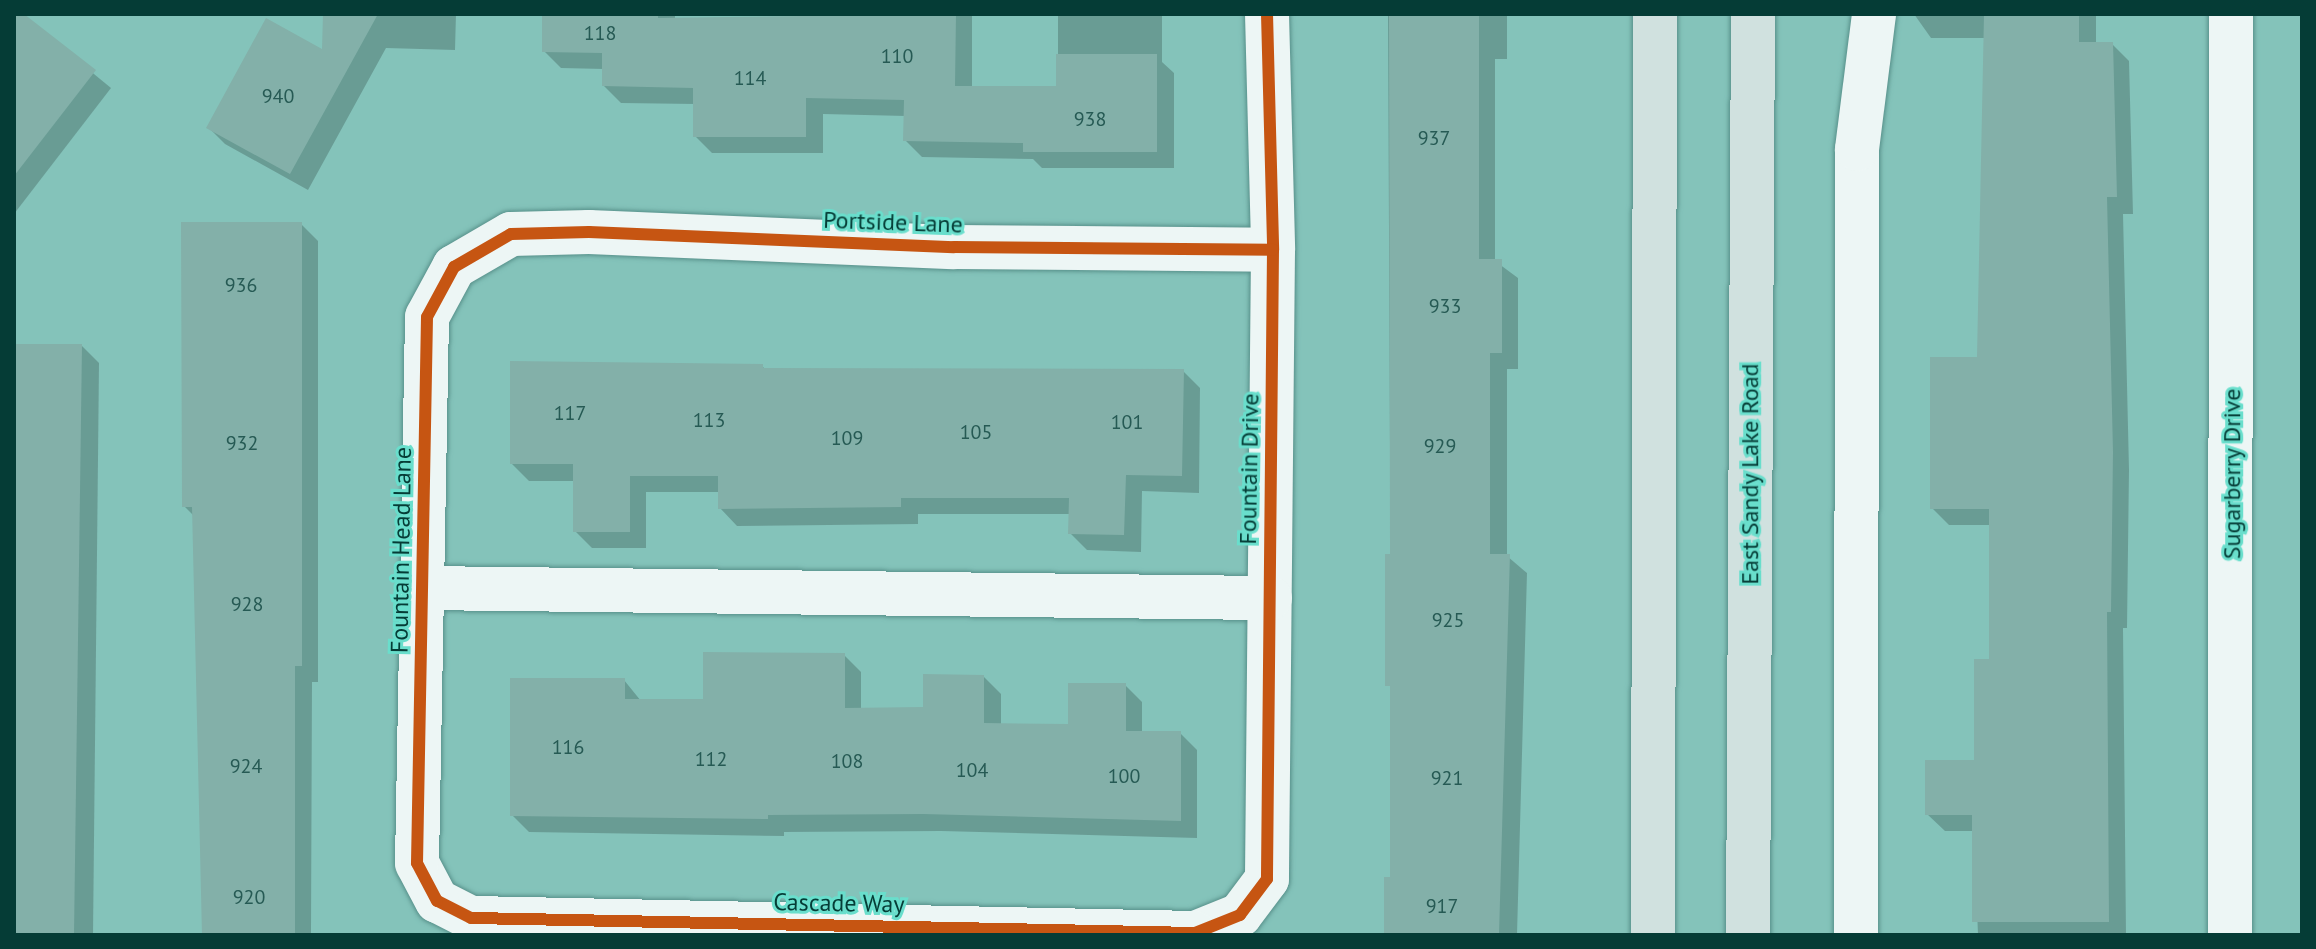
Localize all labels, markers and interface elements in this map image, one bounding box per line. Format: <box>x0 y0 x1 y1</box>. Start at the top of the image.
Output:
house number: 118 <box>584 21 616 45</box>
house number: 110 <box>881 44 913 68</box>
house number: 114 <box>734 66 766 90</box>
house number: 940 <box>262 84 294 108</box>
house number: 938 <box>1074 107 1106 131</box>
house number: 937 <box>1418 126 1450 150</box>
street label: Portside Lane <box>823 205 963 239</box>
house number: 936 <box>225 273 257 297</box>
house number: 933 <box>1429 294 1461 318</box>
street label: East Sandy Lake Road <box>1736 363 1764 585</box>
street label: Sugarberry Drive <box>2218 388 2246 560</box>
street label: Fountain Drive <box>1233 393 1265 545</box>
house number: 117 <box>554 401 586 425</box>
house number: 113 <box>693 408 725 432</box>
house number: 101 <box>1111 410 1143 434</box>
house number: 105 <box>960 420 992 444</box>
house number: 109 <box>831 426 863 450</box>
house number: 932 <box>226 431 258 455</box>
house number: 929 <box>1424 434 1456 458</box>
street label: Fountain Head Lane <box>385 447 417 653</box>
house number: 928 <box>231 592 263 616</box>
house number: 925 <box>1432 608 1464 632</box>
house number: 116 <box>552 735 584 759</box>
house number: 112 <box>695 747 727 771</box>
house number: 108 <box>831 749 863 773</box>
house number: 924 <box>230 754 262 778</box>
house number: 104 <box>956 758 988 782</box>
house number: 100 <box>1108 764 1140 788</box>
house number: 921 <box>1431 766 1463 790</box>
house number: 920 <box>233 885 265 909</box>
street label: Cascade Way <box>773 887 905 919</box>
house number: 917 <box>1426 894 1458 918</box>

